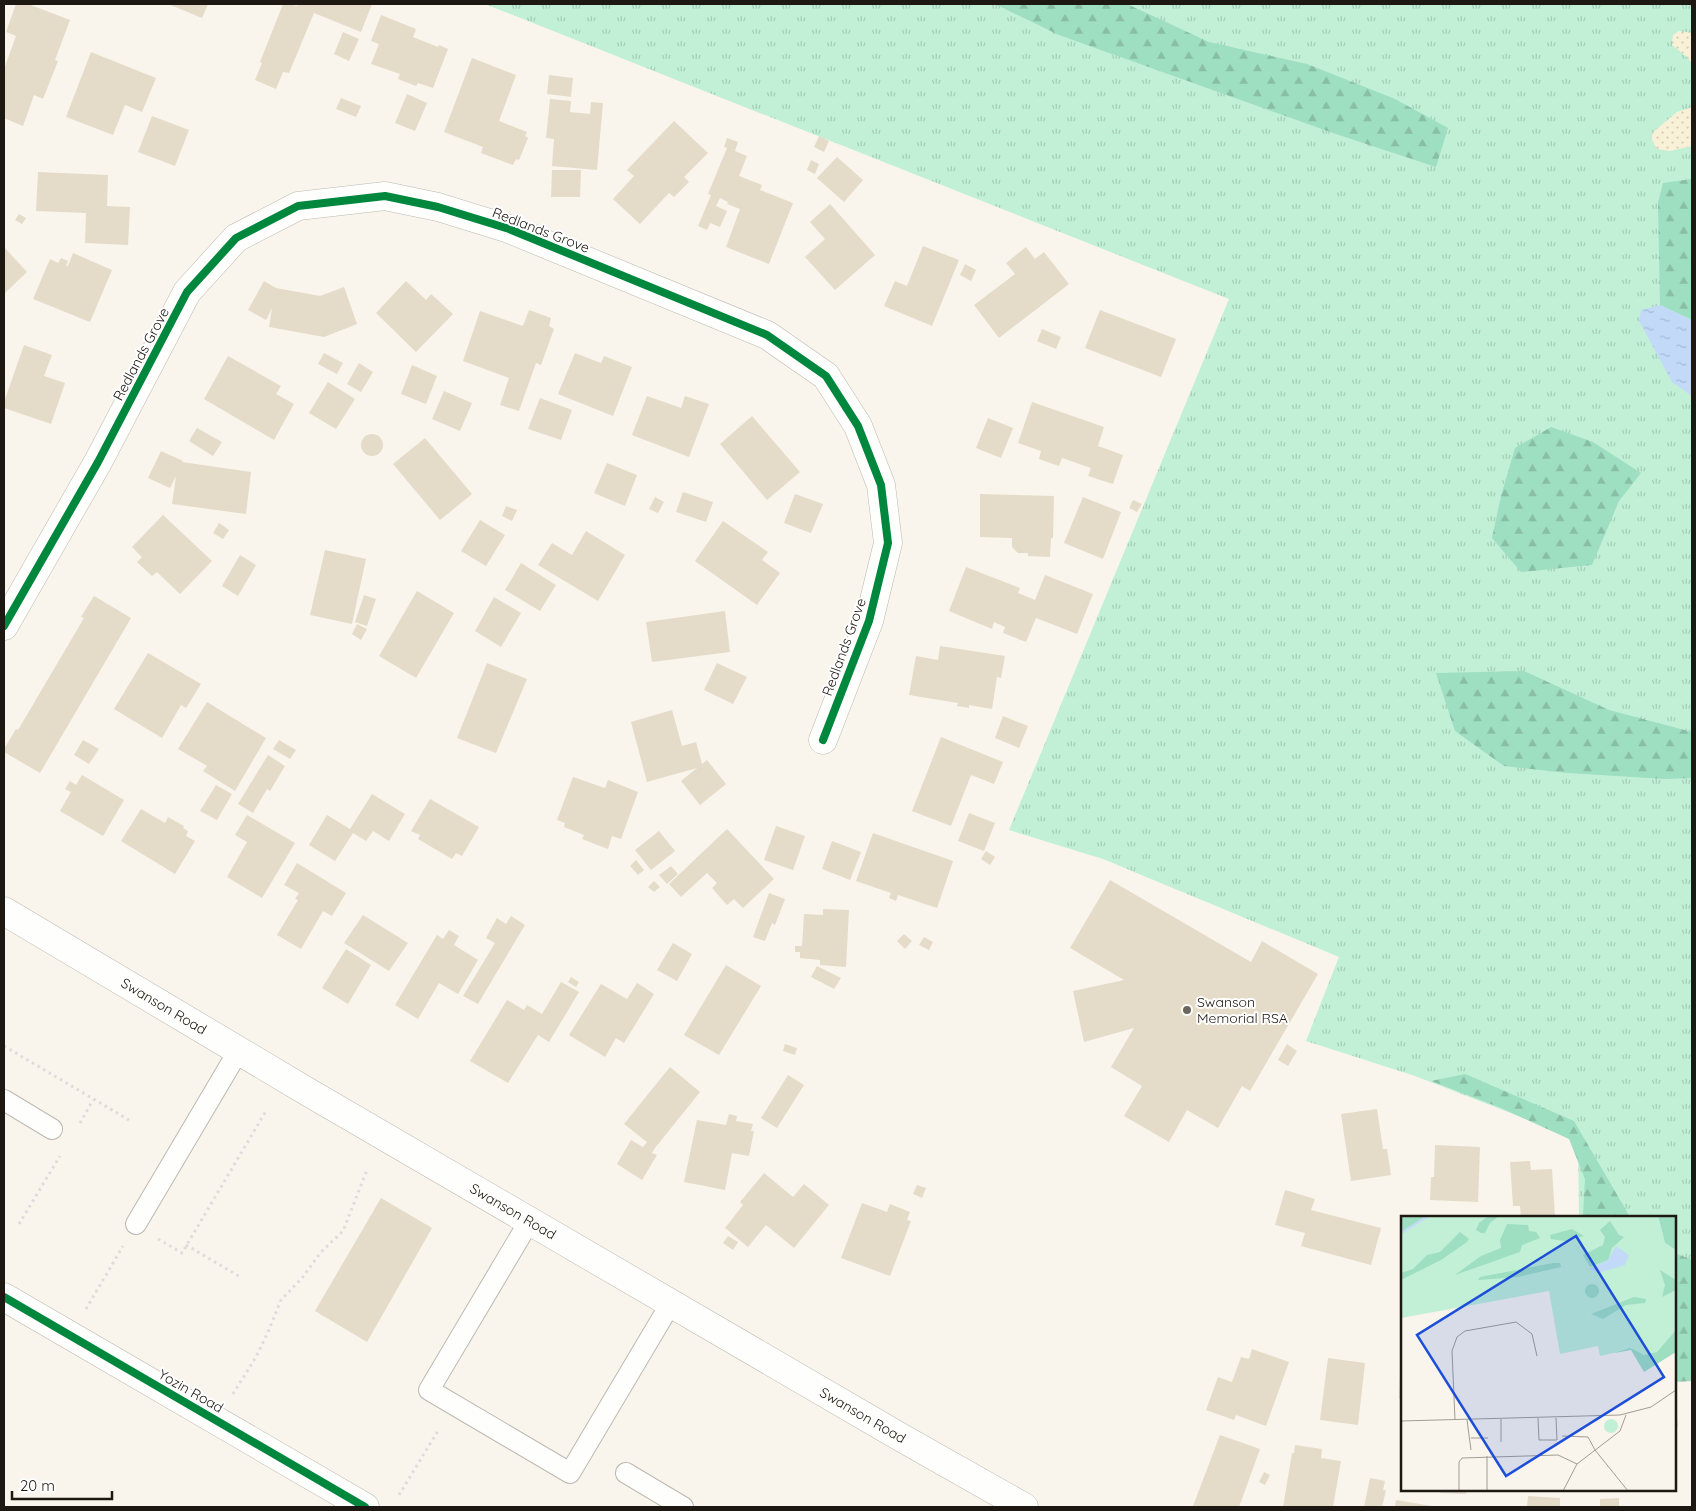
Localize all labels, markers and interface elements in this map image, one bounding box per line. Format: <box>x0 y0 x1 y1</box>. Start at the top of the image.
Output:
street label: Redlands Grove <box>490 203 592 257</box>
street label: Redlands Grove <box>109 304 173 404</box>
street label: Redlands Grove <box>818 596 870 698</box>
street label: Swanson Road <box>118 974 210 1039</box>
place label: Swanson Memorial RSA <box>1197 993 1288 1027</box>
marker: Swanson Memorial RSA <box>1181 1004 1193 1016</box>
street label: Swanson Road <box>467 1179 559 1244</box>
inset map <box>1401 1216 1676 1491</box>
street label: Yozin Road <box>155 1365 227 1417</box>
street label: Swanson Road <box>817 1383 909 1447</box>
scale bar <box>12 1468 112 1500</box>
text: 20 m <box>20 1476 55 1495</box>

